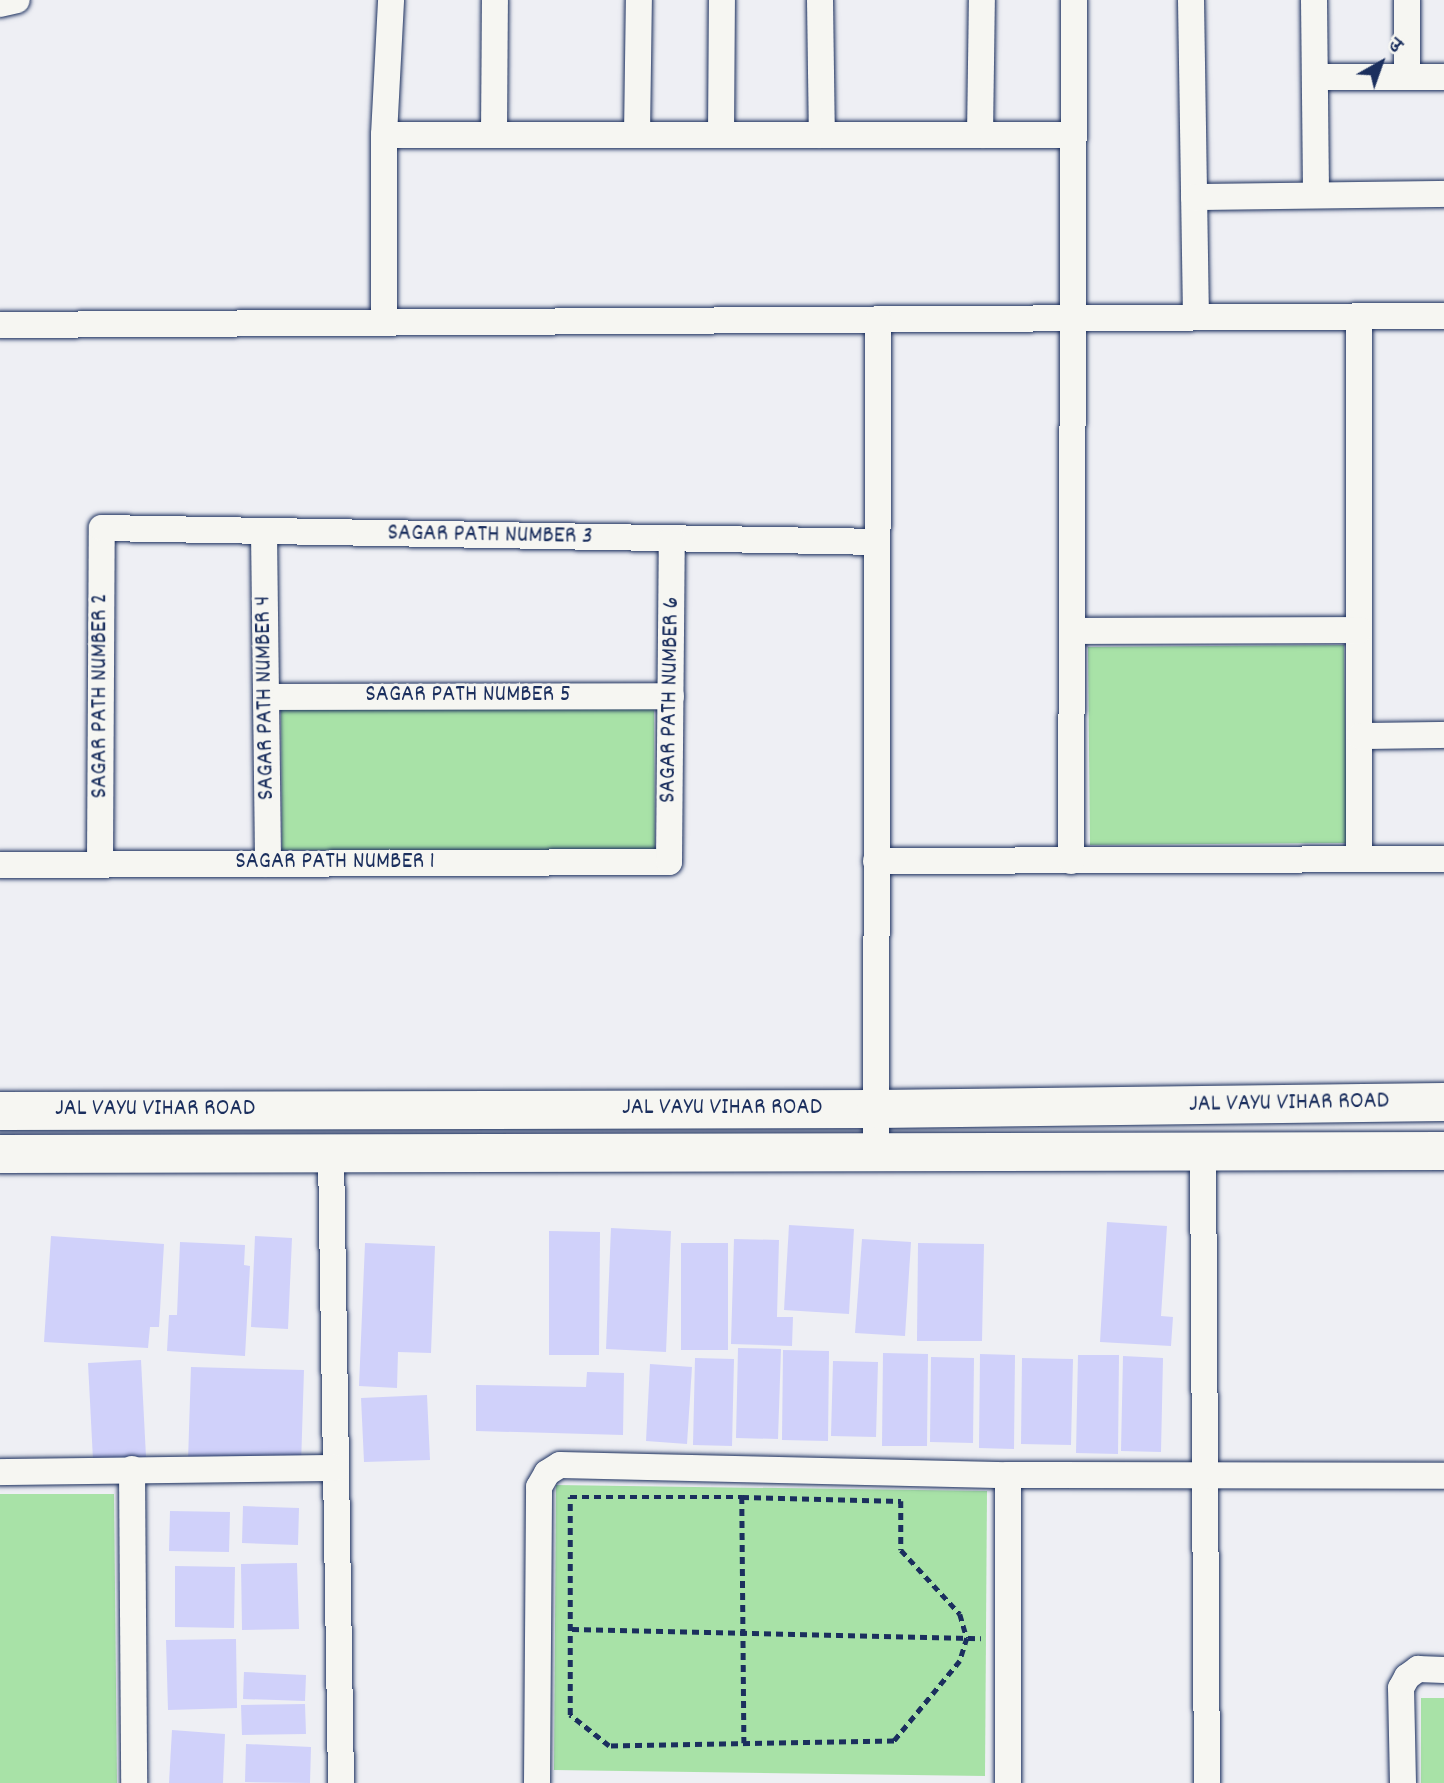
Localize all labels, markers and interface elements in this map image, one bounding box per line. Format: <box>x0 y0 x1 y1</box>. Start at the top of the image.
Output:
north arrow <box>1346 28 1416 98</box>
text: उ <box>1382 33 1408 60</box>
street label: SAGAR PATH NUMBER 3 <box>387 520 593 552</box>
street label: SAGAR PATH NUMBER 2 <box>87 594 115 798</box>
street label: SAGAR PATH NUMBER 4 <box>250 596 282 800</box>
street label: SAGAR PATH NUMBER 6 <box>655 597 687 803</box>
street label: SAGAR PATH NUMBER 5 <box>365 682 571 710</box>
street label: SAGAR PATH NUMBER 1 <box>235 849 435 877</box>
street label: JAL VAYU VIHAR ROAD <box>1189 1088 1389 1120</box>
street label: JAL VAYU VIHAR ROAD <box>622 1095 822 1123</box>
street label: JAL VAYU VIHAR ROAD <box>55 1096 255 1124</box>

